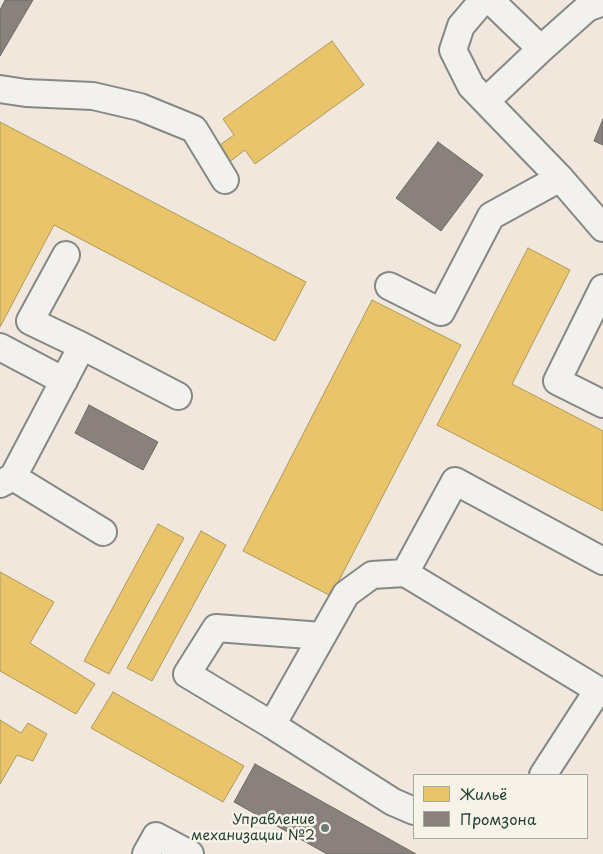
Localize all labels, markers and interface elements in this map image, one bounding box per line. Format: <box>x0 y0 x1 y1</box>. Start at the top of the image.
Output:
legend <box>413 774 588 839</box>
text: Жильё <box>460 782 507 805</box>
text: Промзона <box>460 807 536 830</box>
place label: Управление механизации №2 <box>191 812 315 844</box>
marker: Управление механизации №2 <box>319 822 331 834</box>

